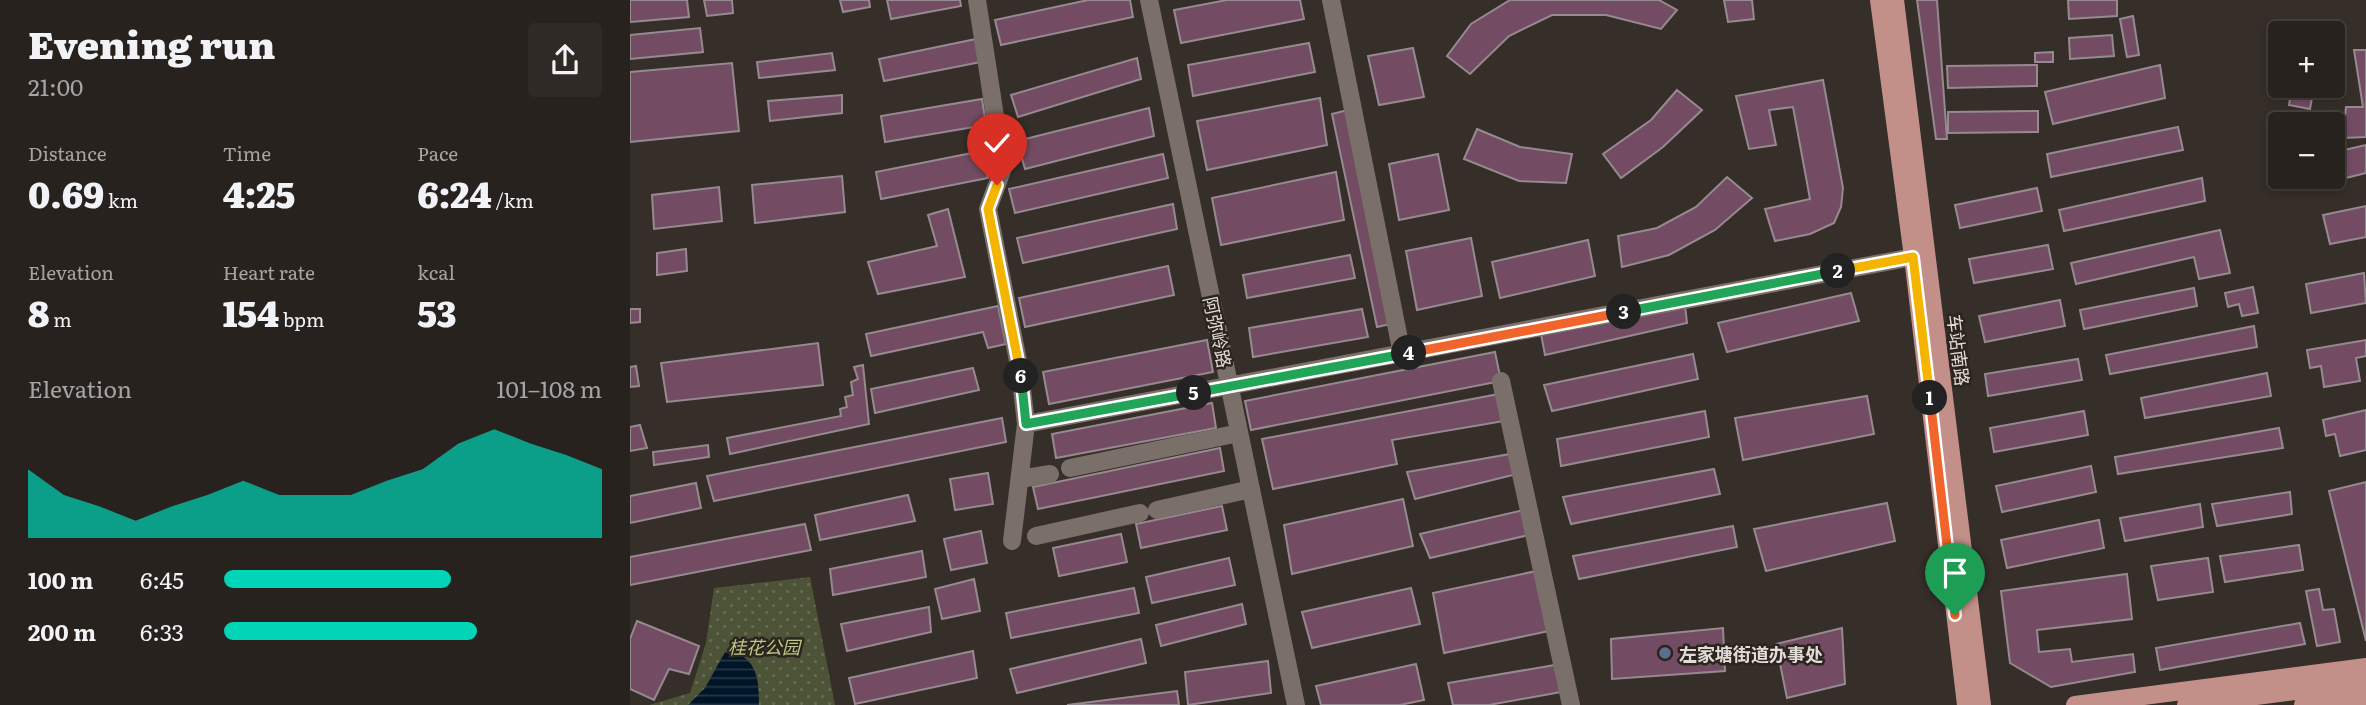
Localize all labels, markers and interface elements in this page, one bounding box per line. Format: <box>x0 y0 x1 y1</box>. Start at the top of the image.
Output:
text: Evening run <box>28 14 275 71</box>
map controls <box>2268 21 2345 189</box>
button: + <box>2268 21 2345 98</box>
button: share <box>528 23 602 97</box>
text: 21:00 <box>28 69 83 103</box>
button: − <box>2268 112 2345 189</box>
pin <box>967 113 1027 185</box>
icon: check <box>978 124 1016 162</box>
text: Distance <box>28 139 107 167</box>
text: Time <box>223 139 271 167</box>
text: Pace <box>417 139 458 167</box>
text: 0.69 <box>28 167 104 219</box>
text: 4:25 <box>223 167 295 219</box>
text: 6:24 <box>417 167 492 219</box>
text: km <box>104 186 138 214</box>
text: /km <box>492 186 534 214</box>
pin: 2 <box>1820 254 1856 288</box>
text: 2 <box>1832 256 1843 284</box>
text: Elevation <box>28 258 114 286</box>
text: Heart rate <box>223 258 315 286</box>
text: kcal <box>417 258 455 286</box>
text: 8 <box>28 286 49 338</box>
text: 154 <box>223 286 279 338</box>
text: 53 <box>417 286 456 338</box>
street label: 阿弥岭路 <box>1197 294 1239 370</box>
pin: 3 <box>1606 294 1642 330</box>
text: 3 <box>1618 297 1629 325</box>
text: m <box>49 305 72 333</box>
text: bpm <box>279 305 324 333</box>
street label: 车站南路 <box>1941 313 1977 387</box>
pin: 4 <box>1392 336 1426 370</box>
text: 4 <box>1403 338 1414 366</box>
pin: 6 <box>1004 358 1038 394</box>
text: 6 <box>1015 361 1026 389</box>
text: Elevation <box>28 371 132 405</box>
text: 101–108 m <box>496 371 602 405</box>
pin: 5 <box>1176 376 1212 410</box>
text: 5 <box>1188 378 1199 406</box>
pin: 1 <box>1912 380 1948 416</box>
text: 1 <box>1926 383 1933 411</box>
pin <box>1925 543 1985 615</box>
icon: arrive <box>1936 554 1974 592</box>
text: 100 m <box>28 562 93 596</box>
text: 6:45 <box>140 562 184 596</box>
text: 200 m <box>28 614 96 648</box>
text: 6:33 <box>140 614 184 648</box>
park label: 桂花公园 <box>728 633 803 660</box>
place label: 左家塘街道办事处 <box>1679 640 1823 667</box>
marker: 左家塘街道办事处 <box>1657 645 1673 661</box>

